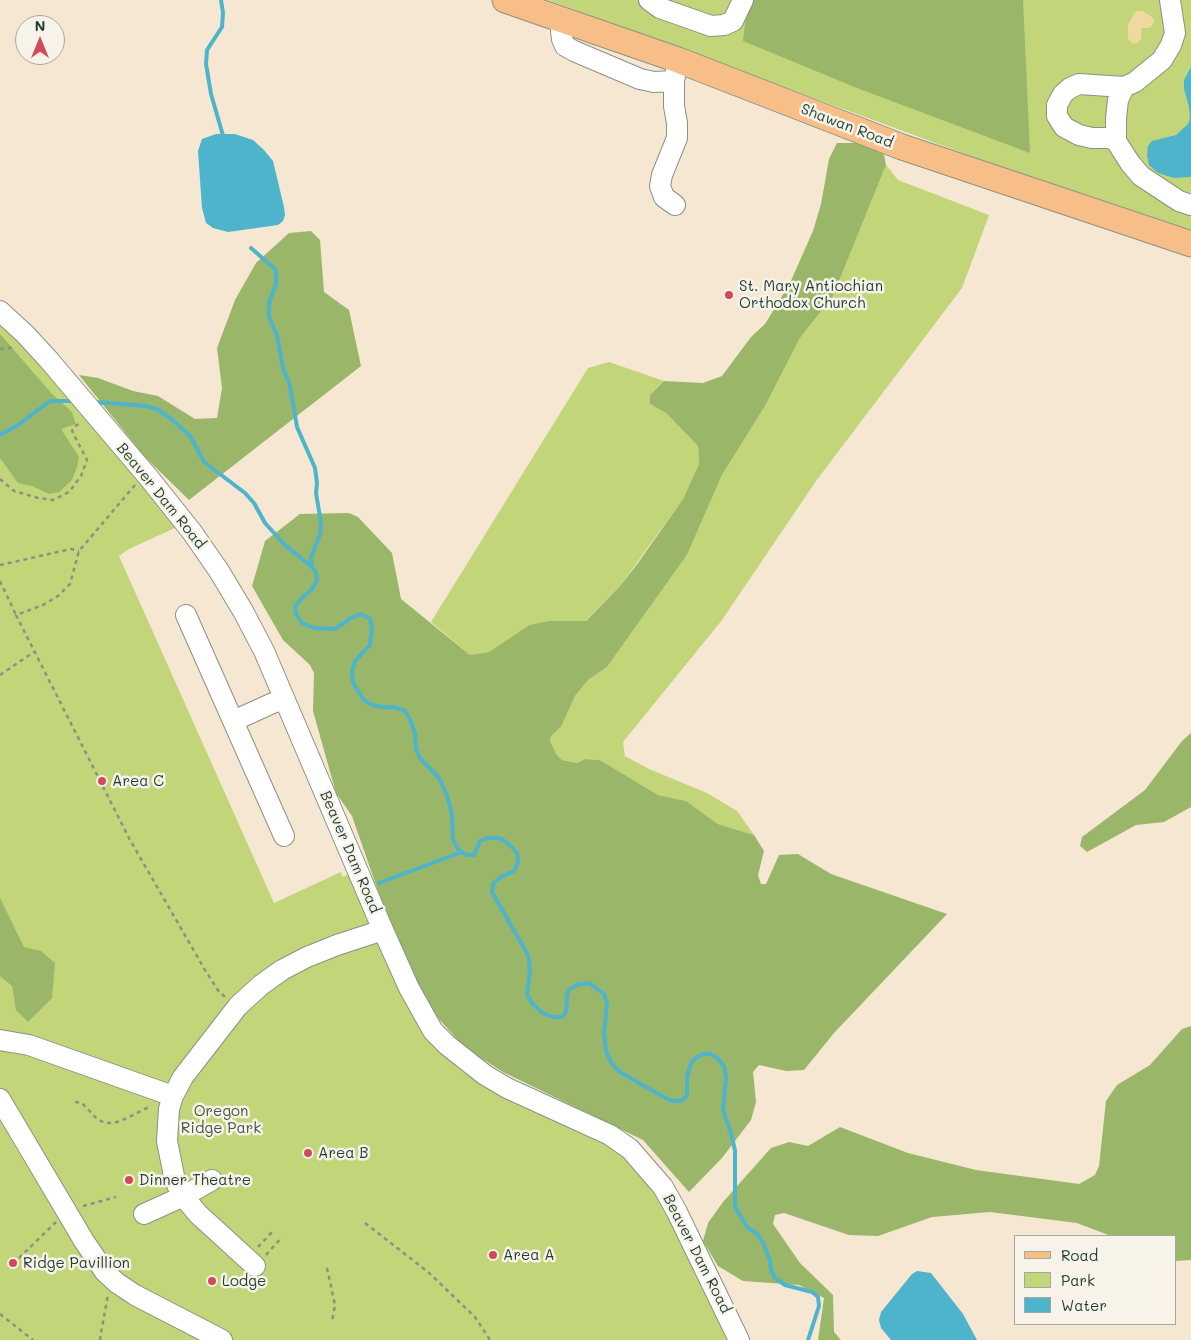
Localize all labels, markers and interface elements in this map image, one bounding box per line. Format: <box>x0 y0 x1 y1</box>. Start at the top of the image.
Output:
north arrow <box>15 15 65 65</box>
text: N <box>35 16 45 35</box>
street label: Shawan Road <box>798 100 896 152</box>
place label: St. Mary Antiochian Orthodox Church <box>739 277 883 312</box>
marker: St. Mary Antiochian Orthodox Church <box>723 289 735 301</box>
street label: Beaver Dam Road <box>113 439 209 553</box>
place label: Area C <box>112 772 164 790</box>
marker: Area C <box>96 775 108 787</box>
street label: Beaver Dam Road <box>316 788 384 916</box>
park label: Oregon Ridge Park <box>181 1102 261 1137</box>
place label: Area B <box>318 1144 369 1162</box>
marker: Area B <box>302 1147 314 1159</box>
place label: Dinner Theatre <box>139 1171 251 1189</box>
marker: Dinner Theatre <box>123 1174 135 1186</box>
street label: Beaver Dam Road <box>659 1191 735 1317</box>
legend <box>1014 1235 1176 1325</box>
text: Road <box>1061 1245 1098 1265</box>
place label: Area A <box>503 1246 555 1264</box>
marker: Area A <box>487 1249 499 1261</box>
place label: Ridge Pavillion <box>23 1254 130 1272</box>
marker: Ridge Pavillion <box>7 1257 19 1269</box>
text: Park <box>1061 1270 1095 1290</box>
place label: Lodge <box>222 1272 266 1290</box>
marker: Lodge <box>206 1275 218 1287</box>
text: Water <box>1061 1295 1107 1315</box>

